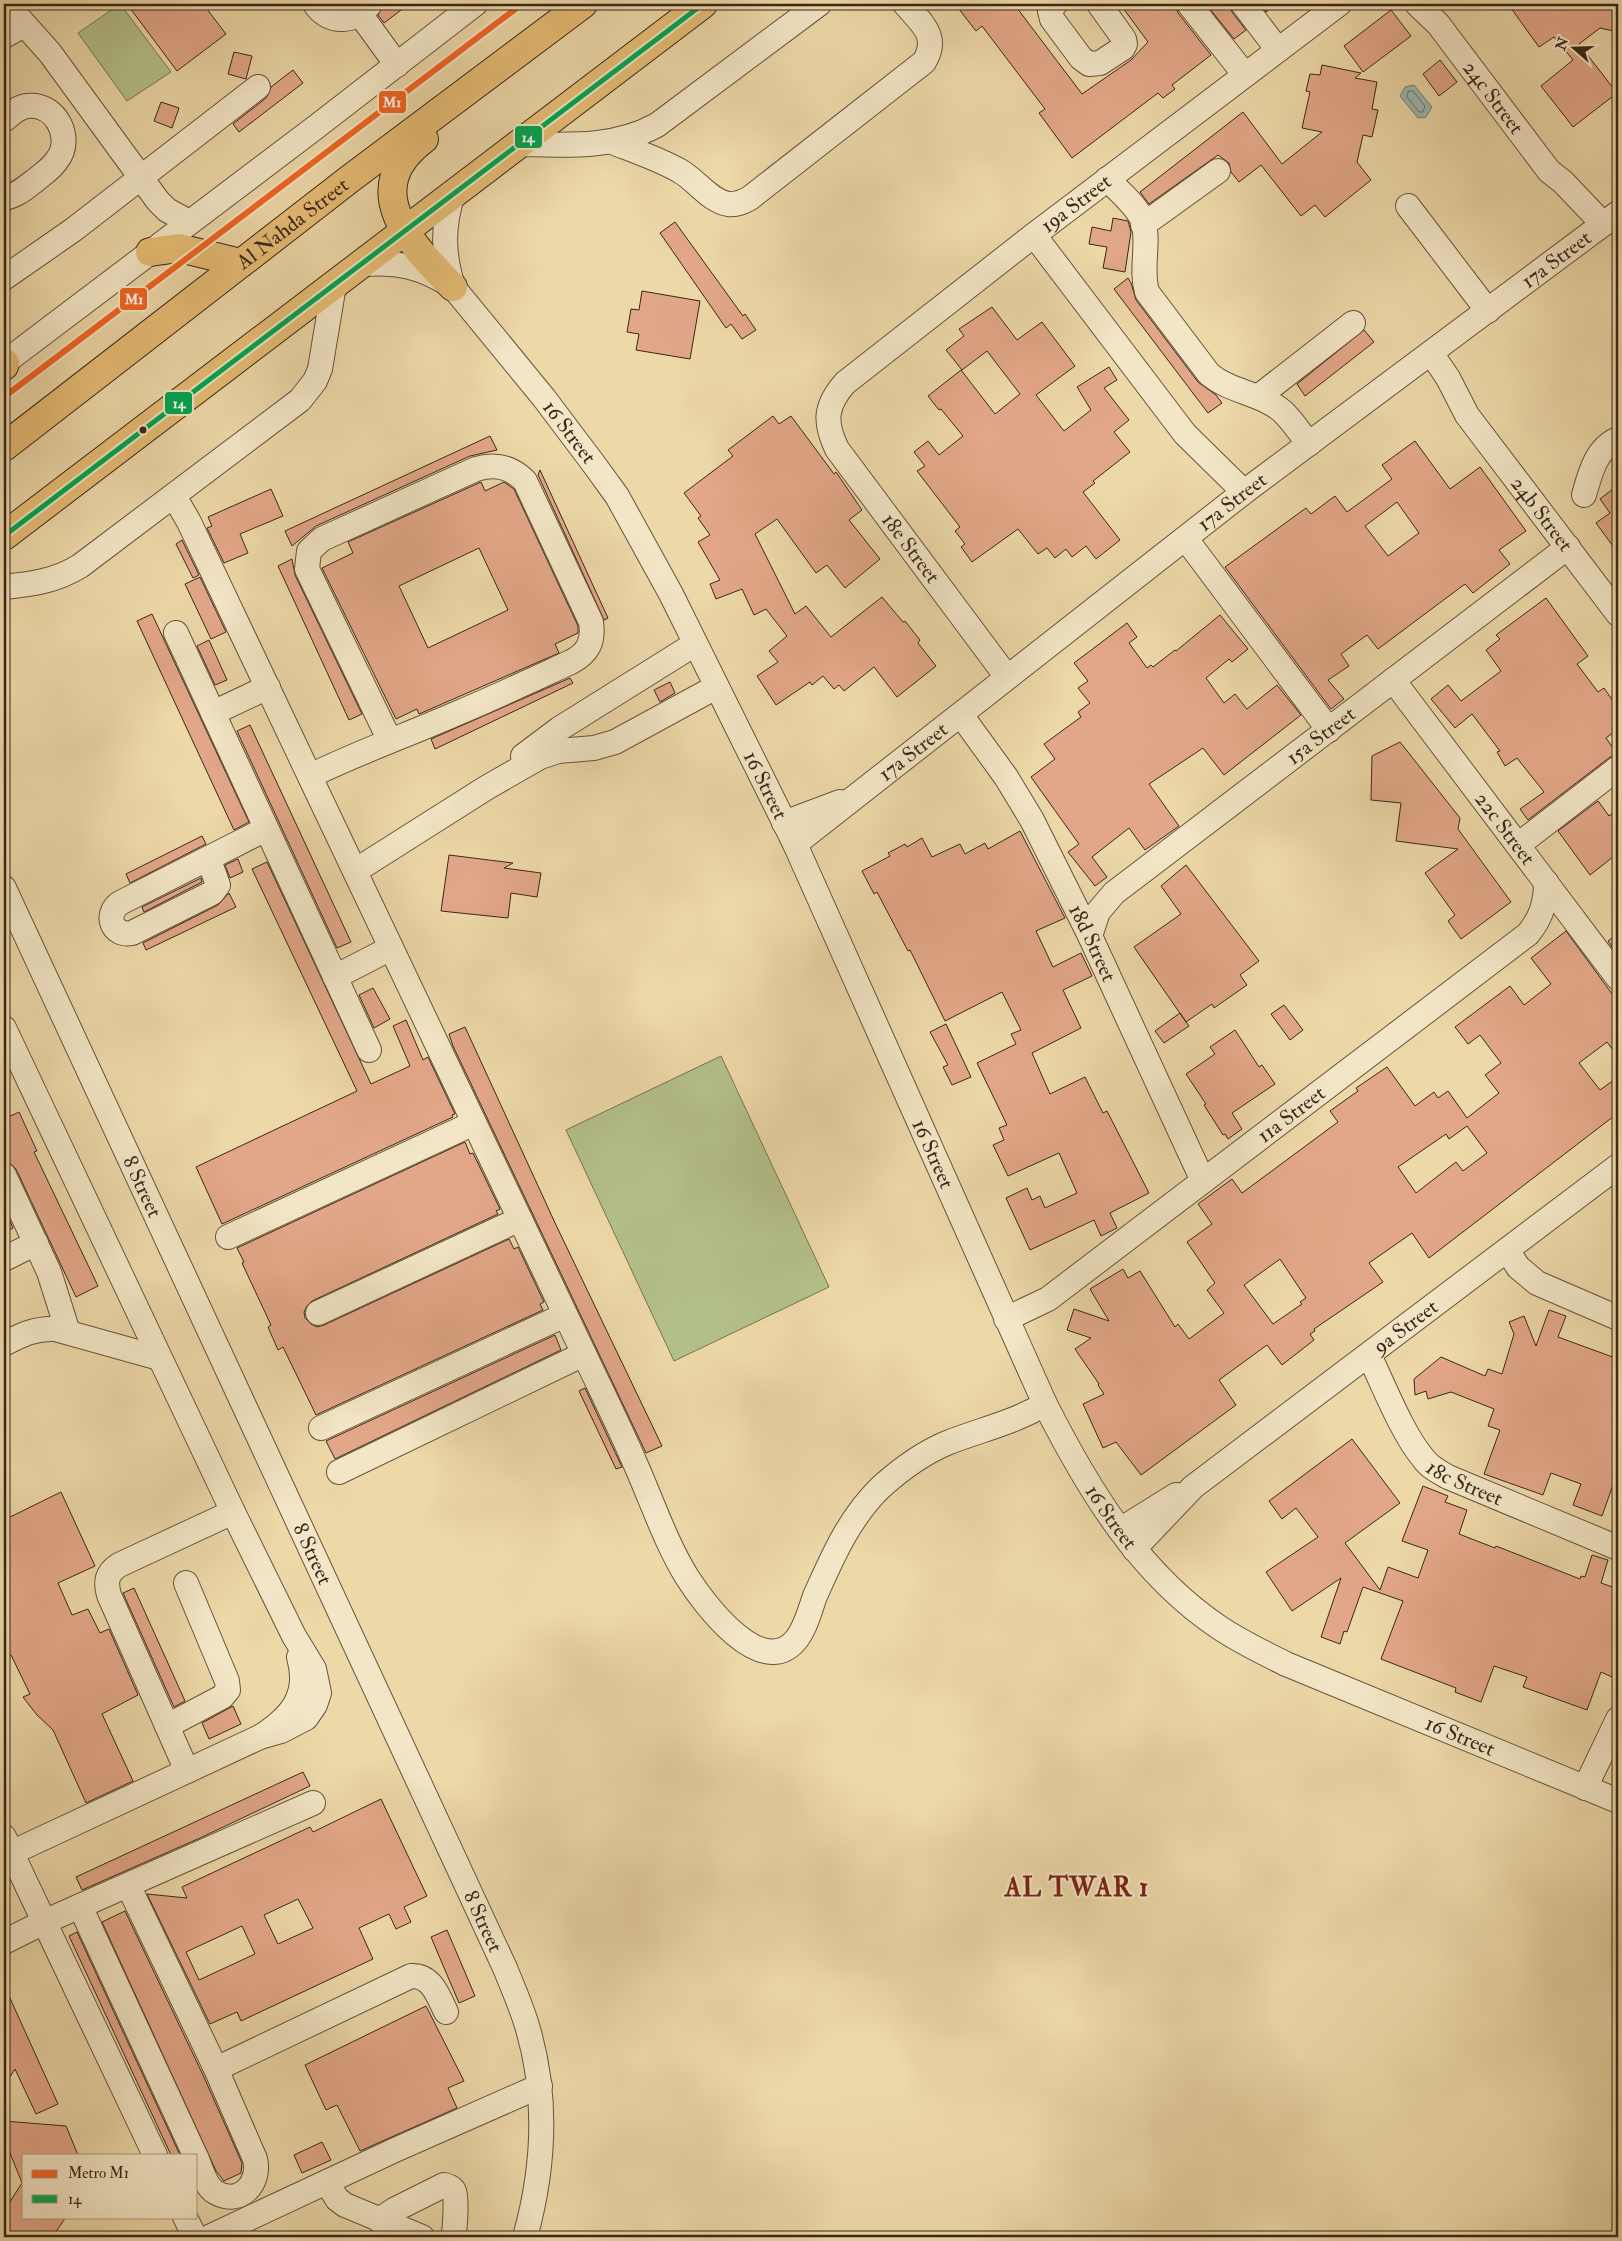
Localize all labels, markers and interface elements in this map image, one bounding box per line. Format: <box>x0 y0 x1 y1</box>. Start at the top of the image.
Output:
north arrow <box>1550 22 1600 72</box>
text: N <box>1552 34 1573 53</box>
street label: 24c Street <box>1456 55 1530 140</box>
line badge: M1 <box>378 90 407 114</box>
text: M1 <box>382 94 401 111</box>
line badge: 14 <box>514 125 543 149</box>
text: 14 <box>522 129 536 146</box>
street label: 19a Street <box>1035 168 1117 239</box>
street label: Al Nahda Street <box>230 172 355 276</box>
street label: 17a Street <box>1516 224 1597 295</box>
line badge: M1 <box>119 287 148 311</box>
text: M1 <box>124 291 143 308</box>
line badge: 14 <box>164 391 193 415</box>
text: 14 <box>173 395 187 412</box>
street label: 16 Street <box>536 395 602 470</box>
unlabelled marker <box>138 425 148 435</box>
street label: 17a Street <box>1192 467 1272 538</box>
street label: 24b Street <box>1505 471 1579 557</box>
street label: 18e Street <box>875 508 946 589</box>
street label: 15a Street <box>1281 701 1361 771</box>
street label: 17a Street <box>873 716 954 787</box>
street label: 16 Street <box>737 747 794 824</box>
street label: 22c Street <box>1468 787 1541 871</box>
street label: 18d Street <box>1062 900 1122 986</box>
street label: 11a Street <box>1252 1080 1331 1149</box>
street label: 16 Street <box>906 1115 960 1193</box>
street label: 8 Street <box>116 1152 168 1222</box>
street label: 9a Street <box>1366 1294 1444 1361</box>
street label: 18c Street <box>1420 1455 1507 1512</box>
street label: 16 Street <box>1079 1480 1143 1555</box>
street label: 8 Street <box>287 1519 338 1589</box>
street label: 16 Street <box>1421 1710 1499 1763</box>
district label: AL TWAR 1 <box>1004 1872 1149 1904</box>
street label: 8 Street <box>457 1886 509 1957</box>
legend <box>22 2154 198 2218</box>
text: Metro M1 <box>68 2164 129 2183</box>
text: 14 <box>68 2190 82 2209</box>

